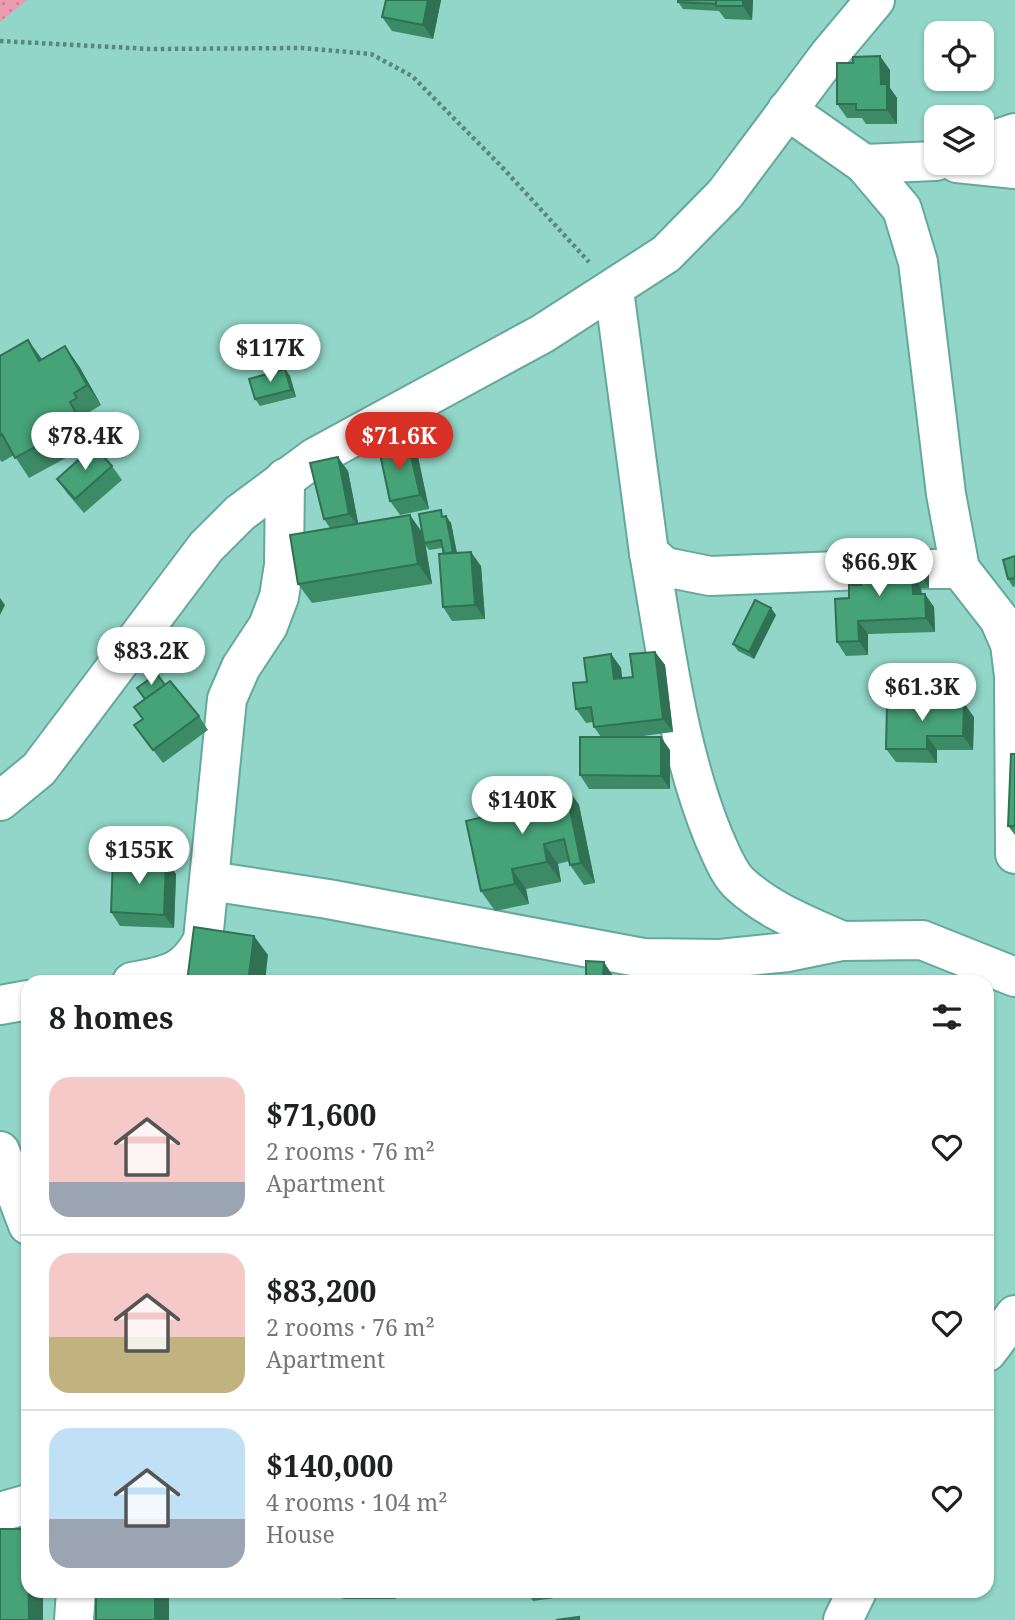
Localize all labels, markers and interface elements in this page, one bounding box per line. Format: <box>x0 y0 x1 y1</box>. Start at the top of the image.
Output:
map controls <box>924 21 994 175</box>
button: locate <box>924 21 994 91</box>
button: layers <box>924 105 994 175</box>
pin: $117K <box>221 324 319 384</box>
text: $117K <box>236 331 304 363</box>
pin: $78.4K <box>28 412 142 472</box>
pin: $71.6K <box>342 412 456 472</box>
text: $78.4K <box>47 419 123 451</box>
text: $71.6K <box>361 419 437 451</box>
pin: $66.9K <box>822 538 936 598</box>
text: $66.9K <box>841 545 917 577</box>
pin: $83.2K <box>94 628 208 687</box>
text: $83.2K <box>113 634 189 666</box>
pin: $61.3K <box>865 664 979 723</box>
text: $61.3K <box>884 670 960 702</box>
pin: $140K <box>473 776 571 836</box>
text: $140K <box>488 783 556 815</box>
pin: $155K <box>90 826 188 886</box>
text: $155K <box>105 833 173 865</box>
text: 8 homes <box>49 997 173 1038</box>
icon: filters <box>928 998 966 1036</box>
text: $71,600 <box>266 1094 377 1135</box>
icon: home <box>105 1105 189 1189</box>
icon: heart <box>928 1128 966 1166</box>
text: 2 rooms · 76 m² <box>266 1135 435 1167</box>
text: Apartment <box>266 1167 385 1199</box>
text: $83,200 <box>266 1270 377 1311</box>
icon: home <box>105 1281 189 1365</box>
icon: heart <box>928 1304 966 1342</box>
text: 2 rooms · 76 m² <box>266 1311 435 1343</box>
text: Apartment <box>266 1343 385 1375</box>
text: $140,000 <box>266 1445 393 1486</box>
icon: home <box>105 1456 189 1540</box>
icon: heart <box>928 1479 966 1517</box>
text: 4 rooms · 104 m² <box>266 1486 448 1518</box>
text: House <box>266 1518 335 1550</box>

